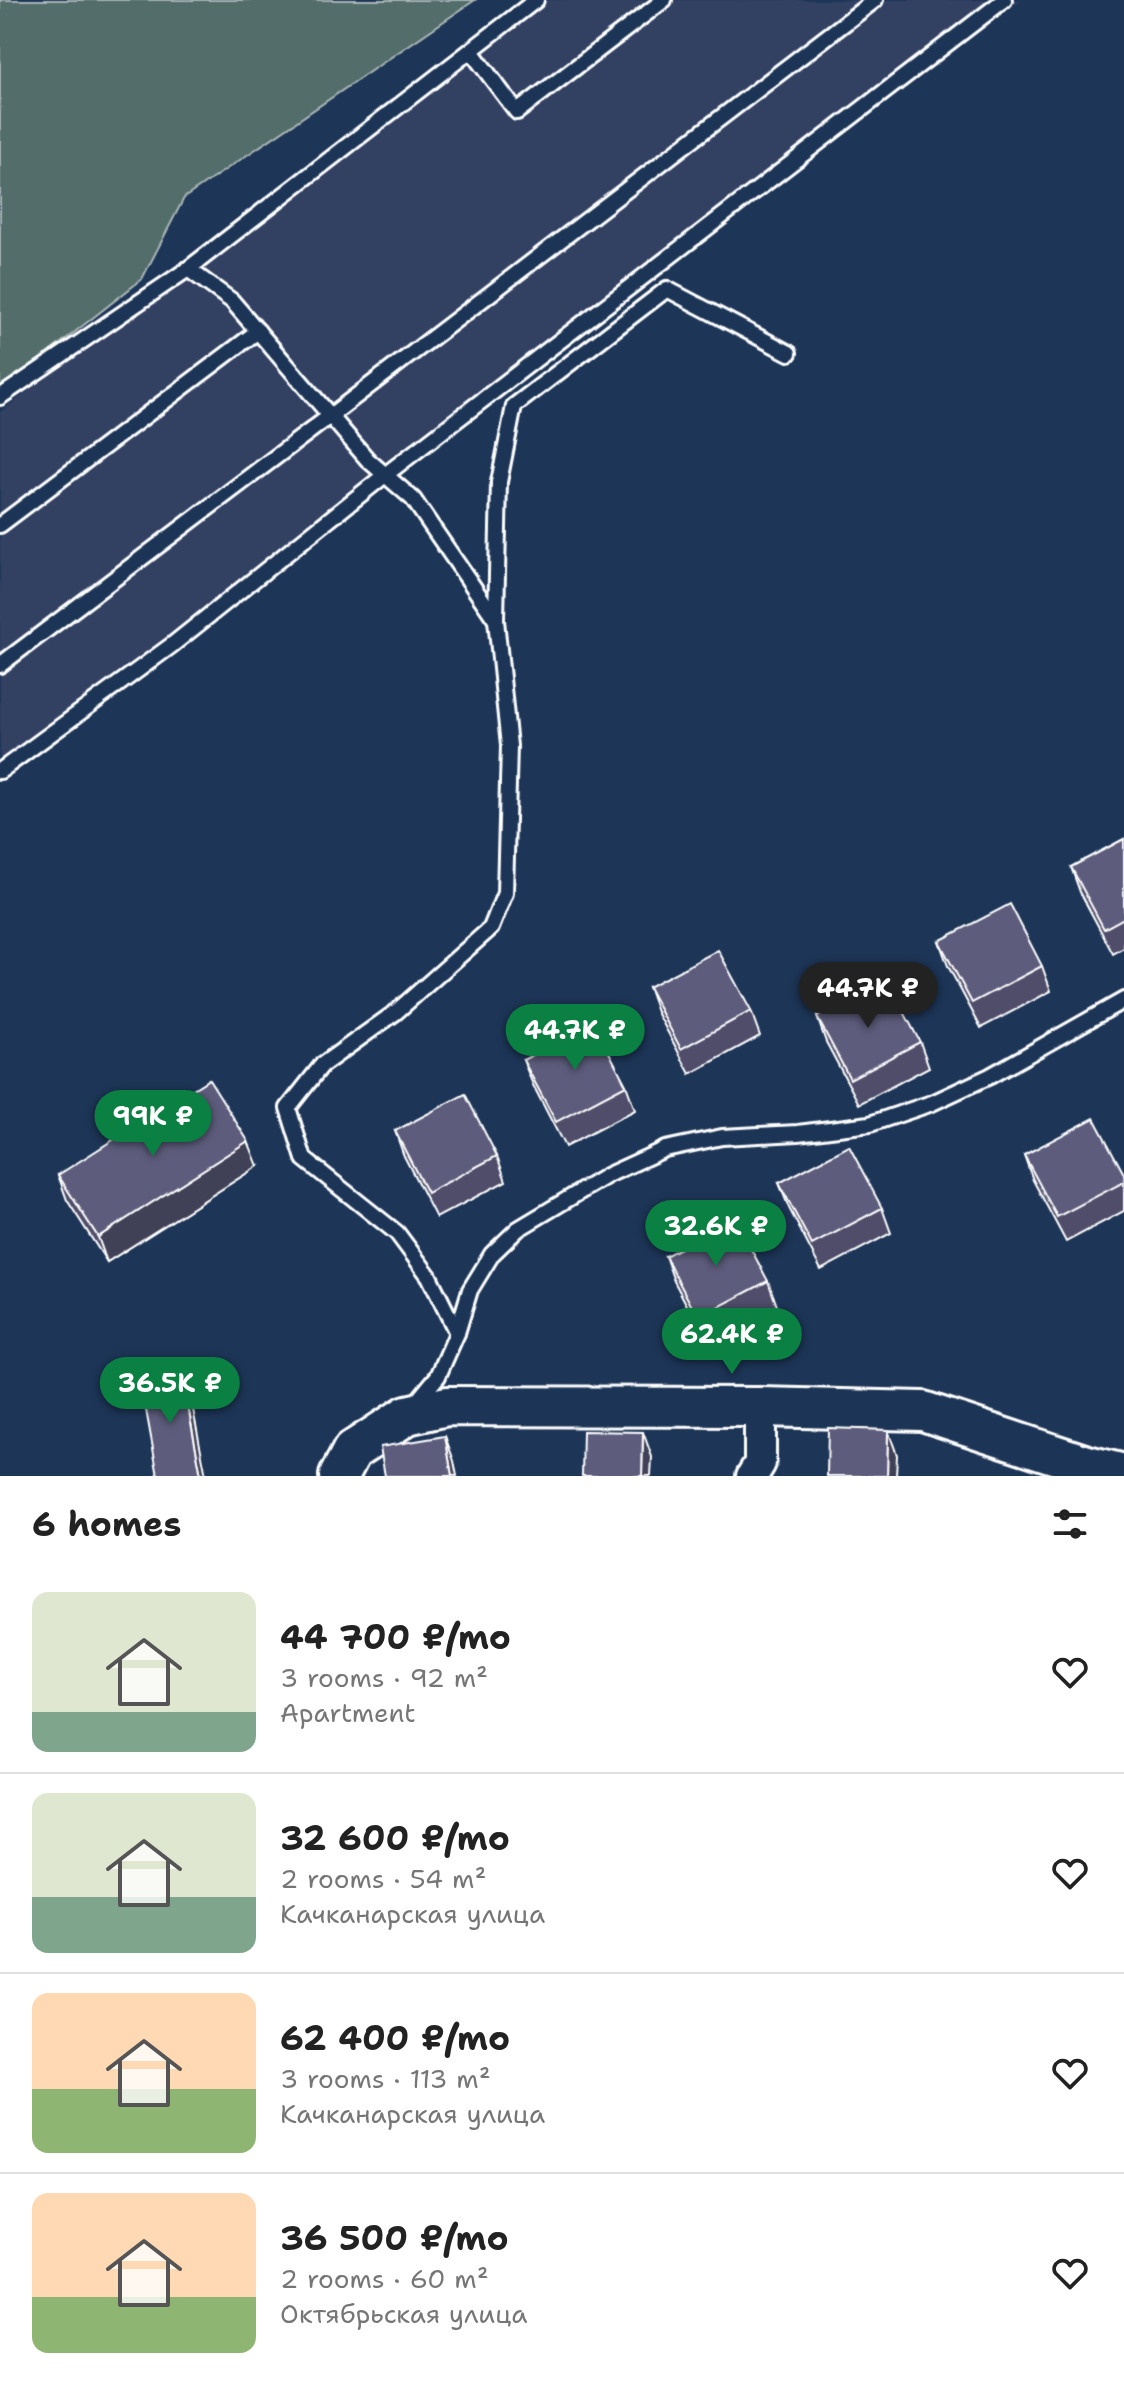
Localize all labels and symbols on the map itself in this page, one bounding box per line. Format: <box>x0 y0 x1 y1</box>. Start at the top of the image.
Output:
pin: 44.7K ₽ <box>794 962 942 1030</box>
pin: 44.7K ₽ <box>501 1004 649 1072</box>
pin: 99K ₽ <box>97 1090 209 1158</box>
pin: 32.6K ₽ <box>642 1200 790 1268</box>
pin: 62.4K ₽ <box>658 1308 806 1376</box>
pin: 36.5K ₽ <box>96 1357 244 1425</box>

